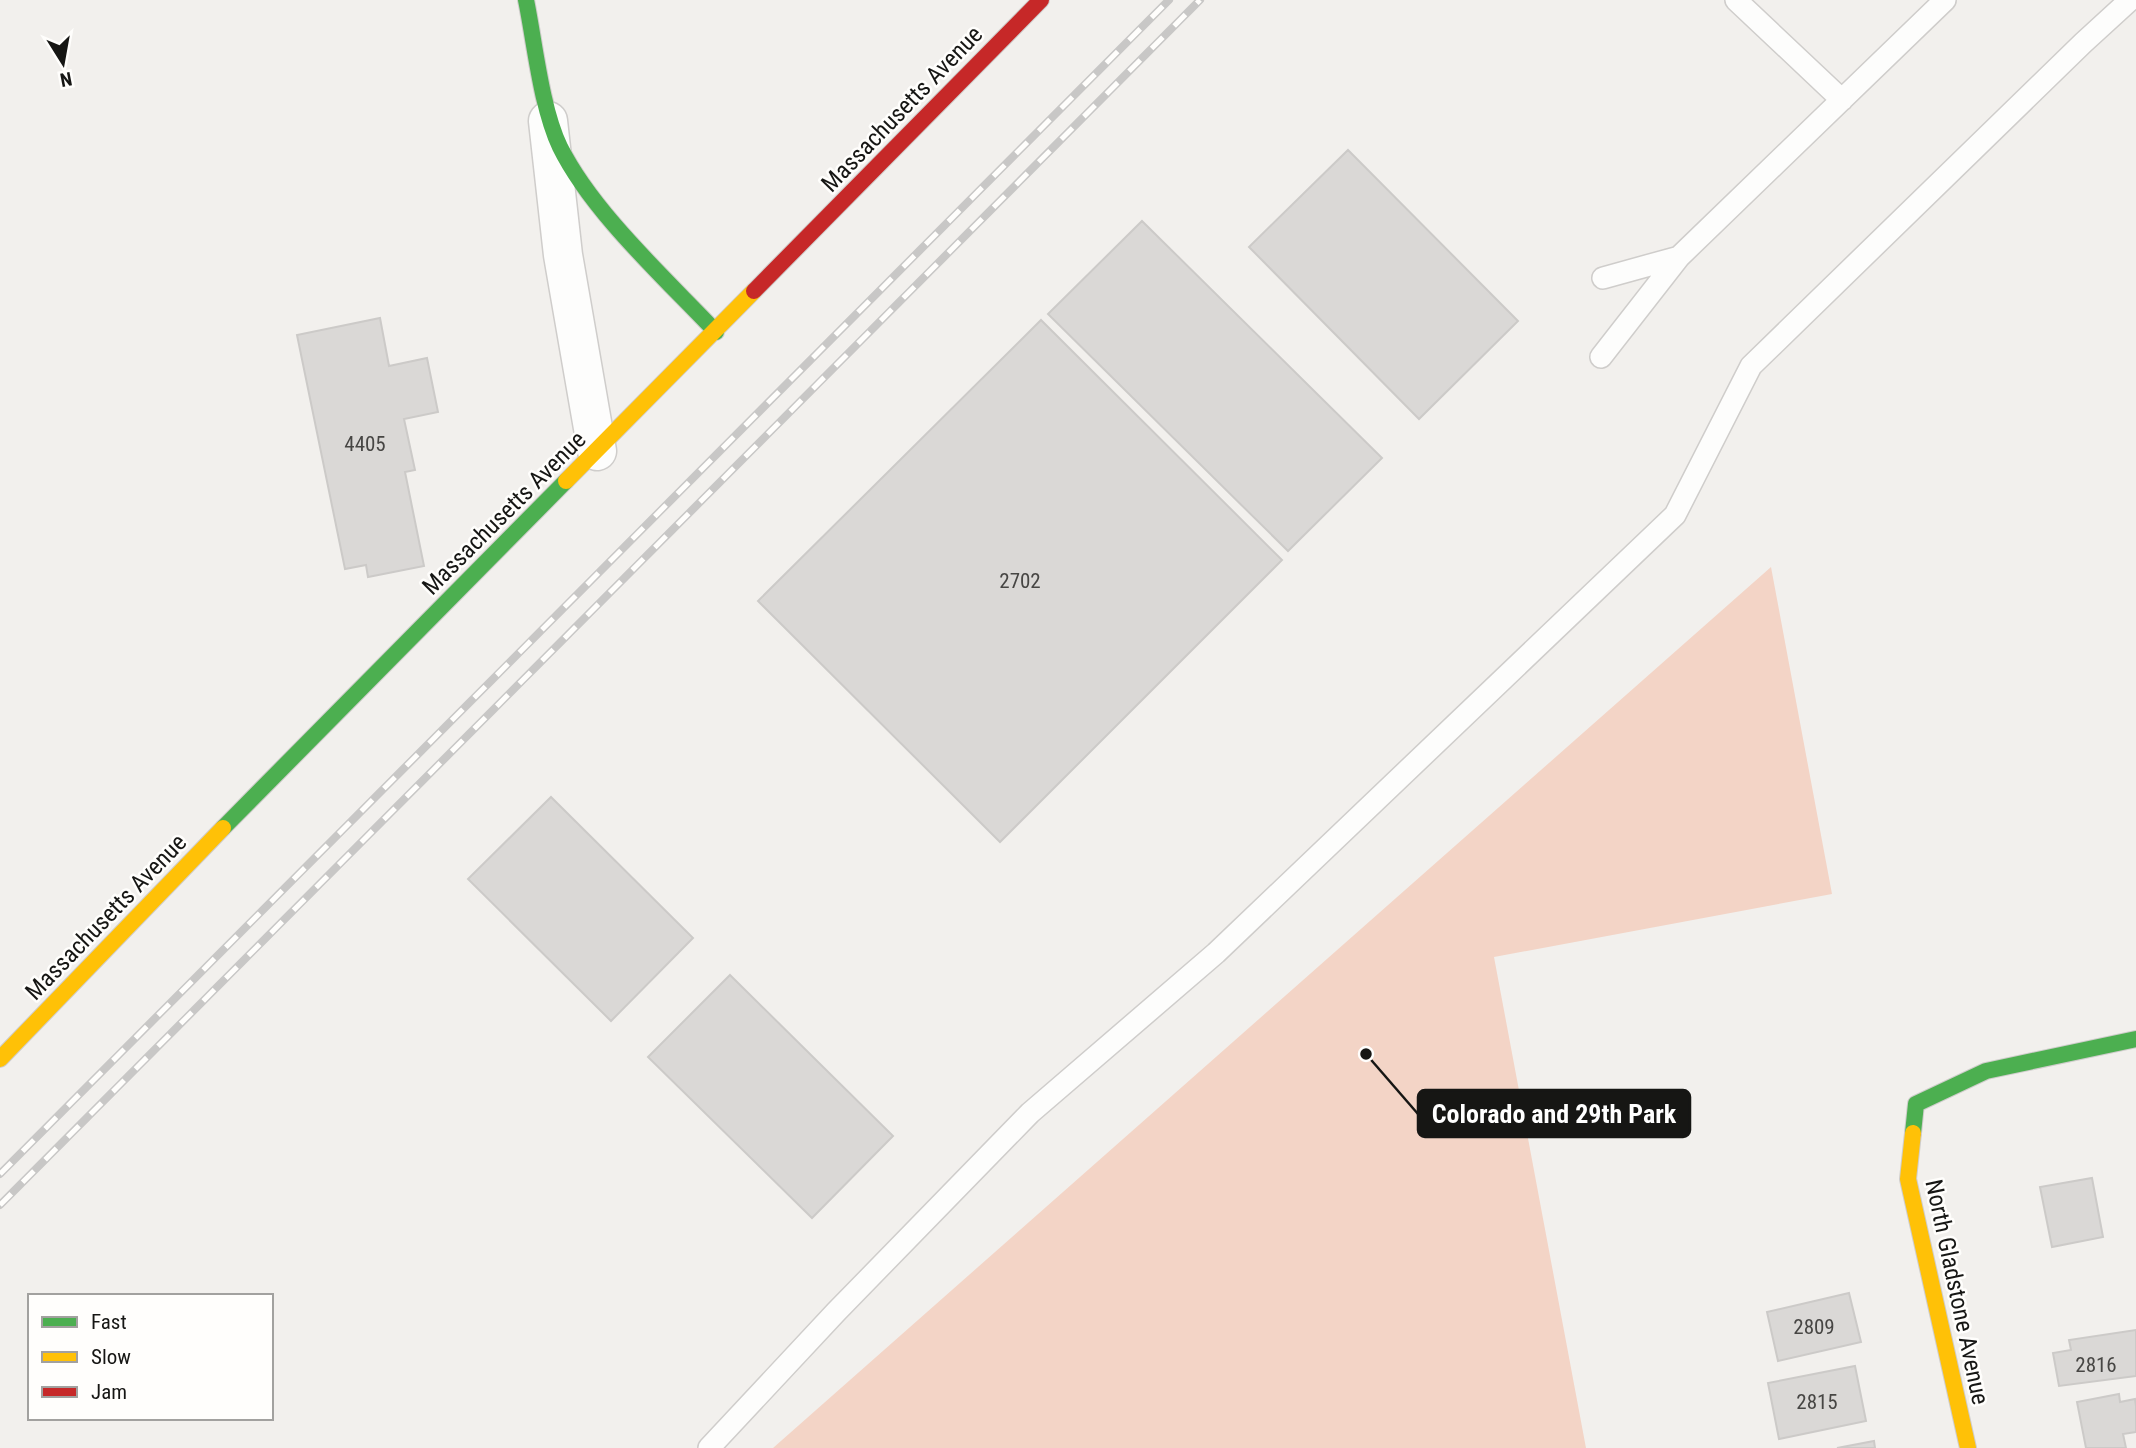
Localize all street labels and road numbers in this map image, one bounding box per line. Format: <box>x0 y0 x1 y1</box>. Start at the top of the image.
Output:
street label: Massachusetts Avenue <box>816 20 988 198</box>
street label: Massachusetts Avenue <box>417 426 591 600</box>
street label: Massachusetts Avenue <box>20 828 192 1006</box>
street label: North Gladstone Avenue <box>1919 1177 1995 1407</box>

